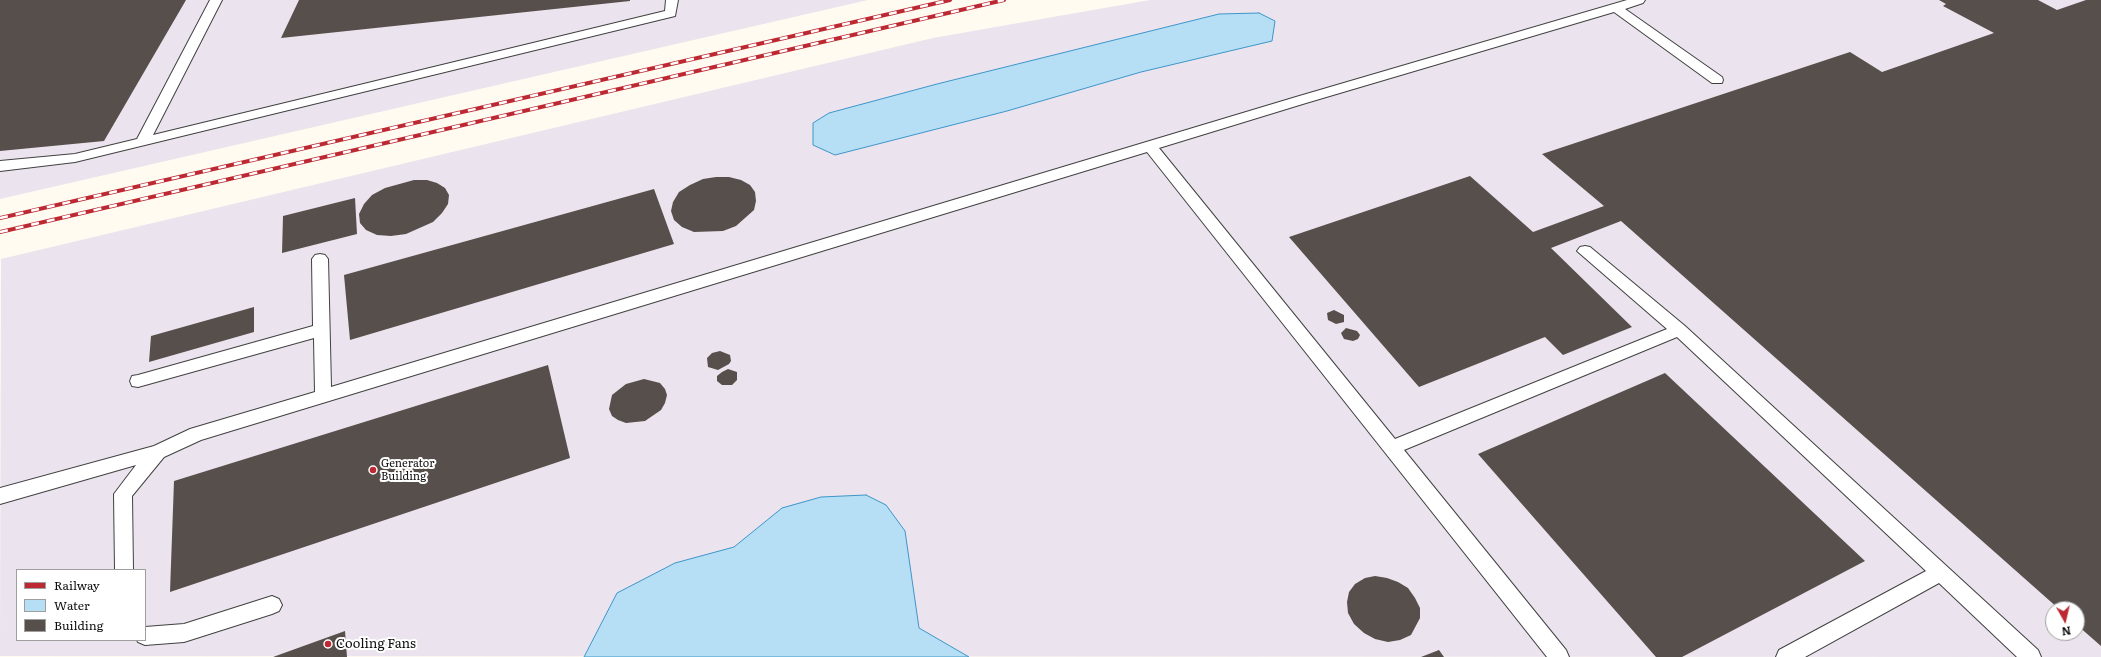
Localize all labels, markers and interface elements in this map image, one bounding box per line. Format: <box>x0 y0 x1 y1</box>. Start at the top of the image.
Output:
place label: Generator Building <box>381 457 434 483</box>
marker: Generator Building <box>368 465 378 475</box>
legend <box>16 569 146 641</box>
text: Railway <box>54 576 100 594</box>
text: Water <box>54 596 90 614</box>
north arrow <box>2045 601 2085 641</box>
text: Building <box>54 616 103 634</box>
text: N <box>2061 623 2072 640</box>
place label: Cooling Fans <box>336 636 416 652</box>
marker: Cooling Fans <box>323 639 333 649</box>

